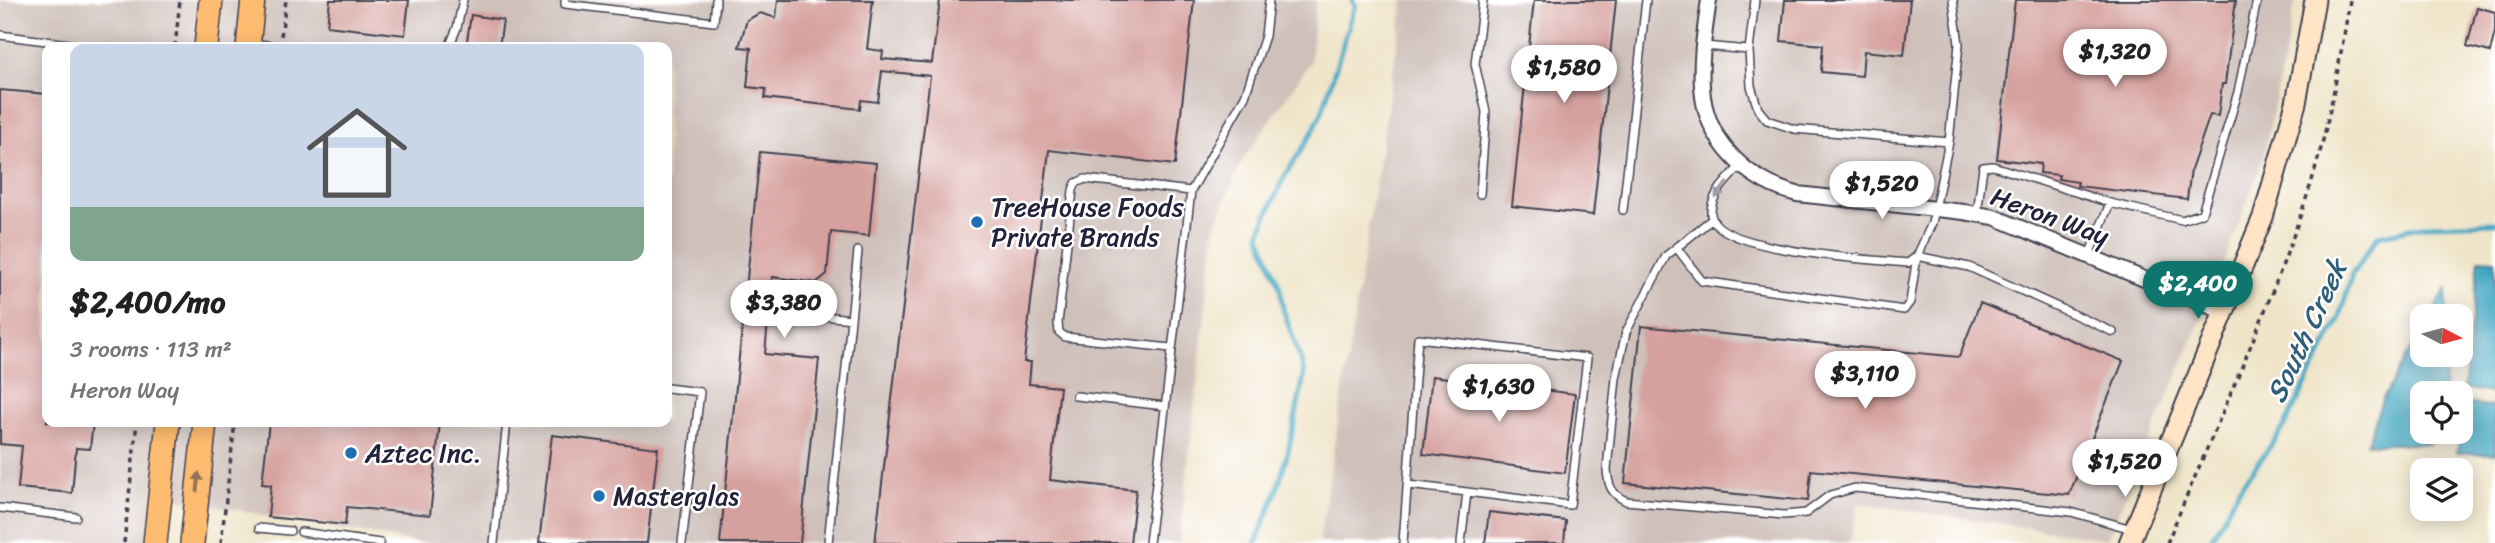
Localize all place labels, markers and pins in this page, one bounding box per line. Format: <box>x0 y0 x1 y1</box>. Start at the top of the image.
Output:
pin: $1,320 <box>2058 29 2172 89</box>
pin: $1,580 <box>1507 46 1621 105</box>
pin: $1,520 <box>1825 162 1939 221</box>
place label: TreeHouse Foods Private Brands <box>991 184 1185 260</box>
marker: TreeHouse Foods Private Brands <box>969 214 985 230</box>
pin: $2,400 <box>2141 262 2255 321</box>
pin: $3,380 <box>727 280 841 340</box>
pin: $3,110 <box>1808 352 1922 411</box>
pin: $1,630 <box>1442 364 1556 424</box>
place label: Aztec Inc. <box>364 430 482 476</box>
pin: $1,520 <box>2068 440 2182 499</box>
marker: Aztec Inc. <box>343 445 359 461</box>
place label: Masterglas <box>613 473 739 519</box>
marker: Masterglas <box>591 488 607 504</box>

